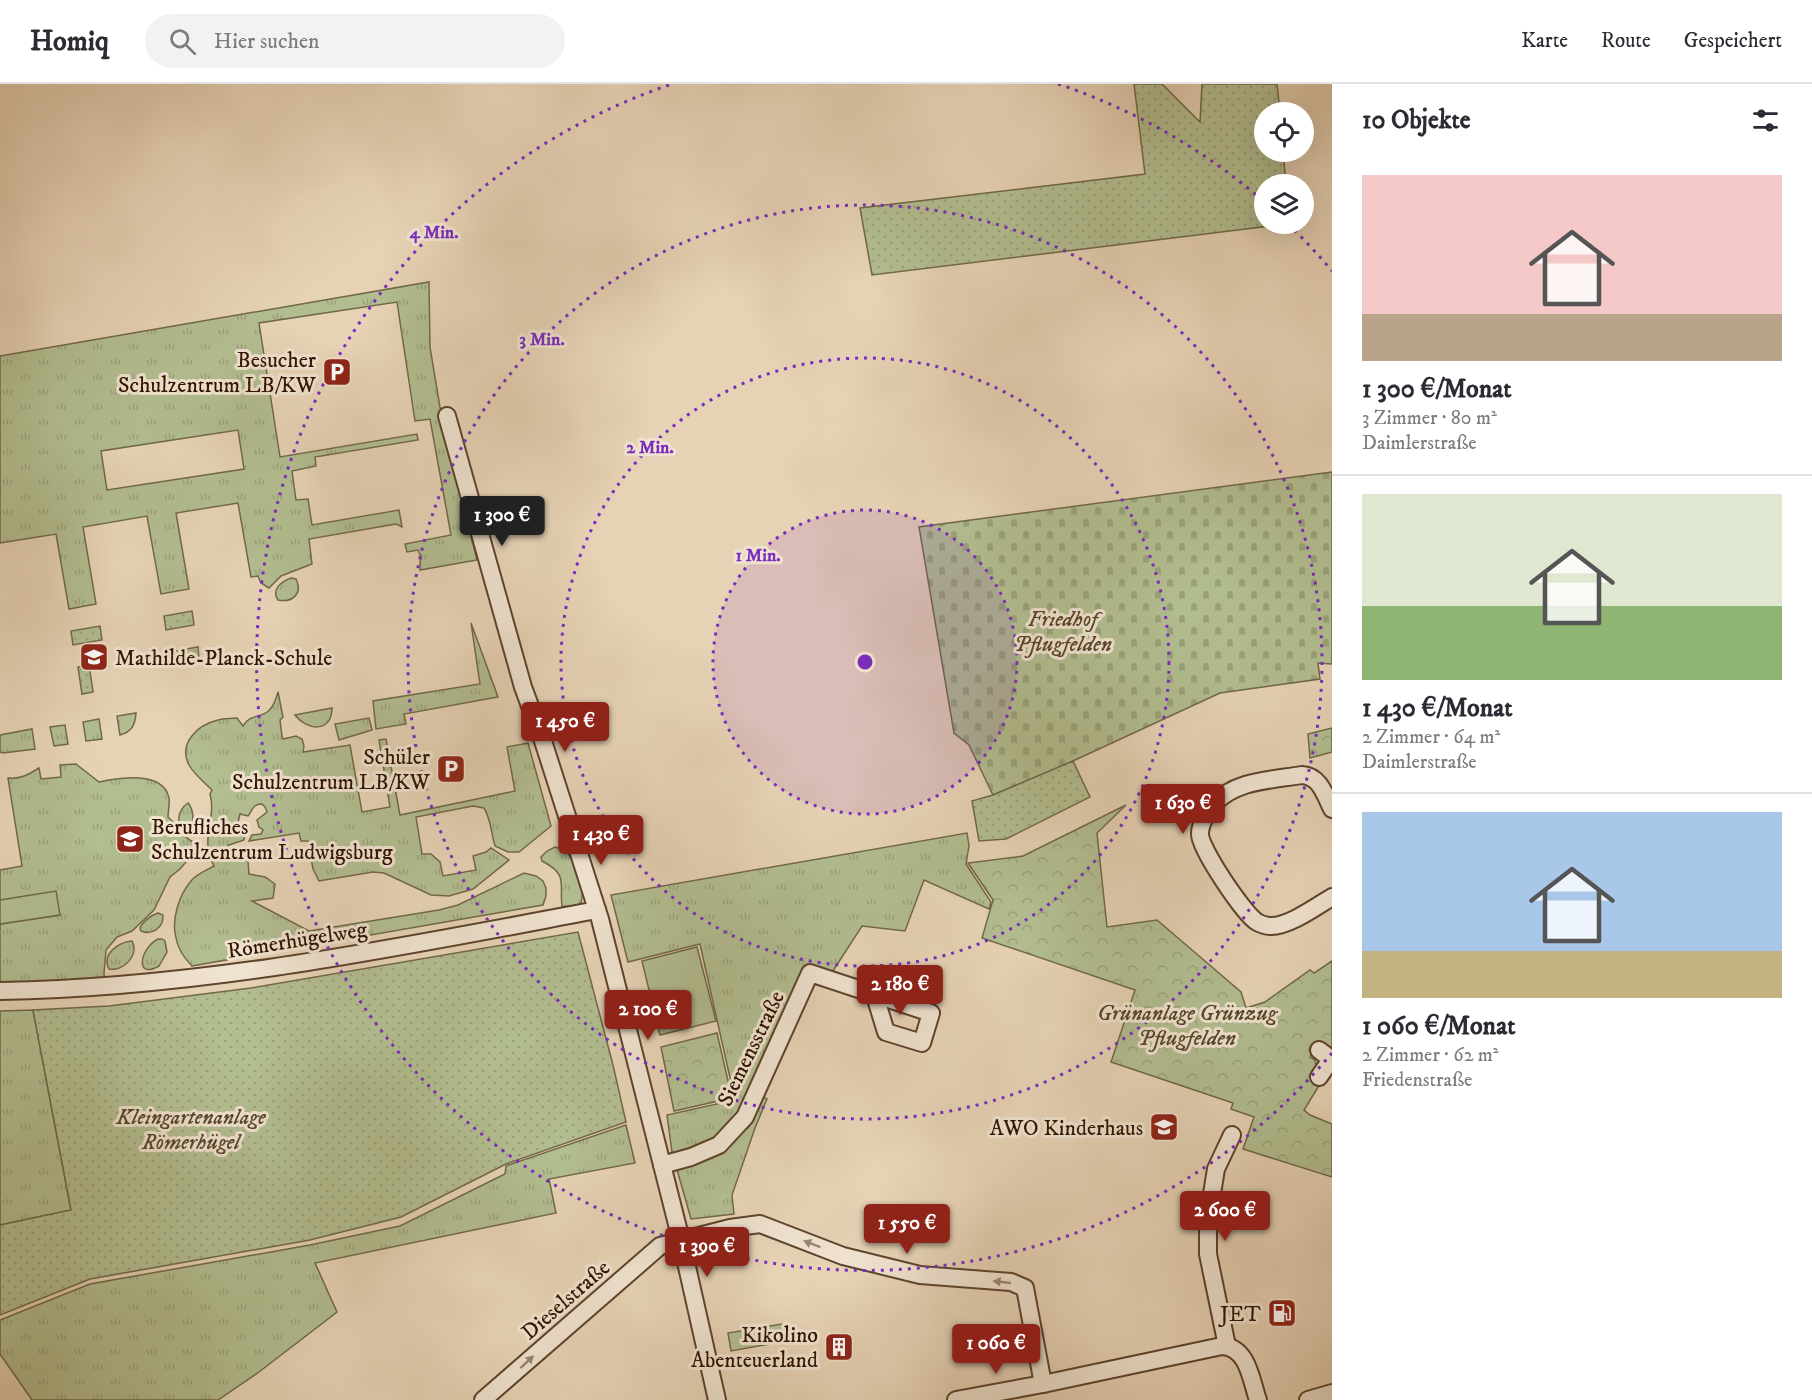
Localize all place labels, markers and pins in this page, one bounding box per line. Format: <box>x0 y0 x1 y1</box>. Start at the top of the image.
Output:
place label: Besucher Schulzentrum LB/KW <box>118 347 317 399</box>
parking icon: Besucher Schulzentrum LB/KW <box>321 356 353 388</box>
pin: 1 300 € <box>447 496 557 547</box>
school or university icon: Mathilde-Planck-Schule <box>78 641 110 673</box>
place label: Mathilde-Planck-Schule <box>115 645 332 672</box>
centre of rings <box>855 652 875 672</box>
pin: 1 450 € <box>510 702 620 753</box>
place label: Schüler Schulzentrum LB/KW <box>232 744 431 796</box>
parking icon: Schüler Schulzentrum LB/KW <box>435 753 467 785</box>
pin: 1 630 € <box>1128 784 1238 835</box>
place label: Berufliches Schulzentrum Ludwigsburg <box>151 814 393 866</box>
pin: 1 430 € <box>546 815 656 866</box>
school or university icon: Berufliches Schulzentrum Ludwigsburg <box>114 823 146 855</box>
pin: 2 180 € <box>845 965 955 1016</box>
pin: 2 100 € <box>593 990 703 1041</box>
school or university icon: AWO Kinderhaus <box>1148 1111 1180 1143</box>
place label: AWO Kinderhaus <box>990 1115 1143 1142</box>
pin: 2 600 € <box>1170 1191 1280 1242</box>
pin: 1 550 € <box>852 1204 962 1255</box>
pin: 1 390 € <box>652 1227 762 1278</box>
fuel station icon: JET <box>1266 1297 1298 1329</box>
place label: JET <box>1218 1301 1261 1328</box>
place label: Kikolino Abenteuerland <box>691 1322 818 1374</box>
pin: 1 060 € <box>941 1324 1051 1375</box>
building icon: Kikolino Abenteuerland <box>823 1331 855 1363</box>

